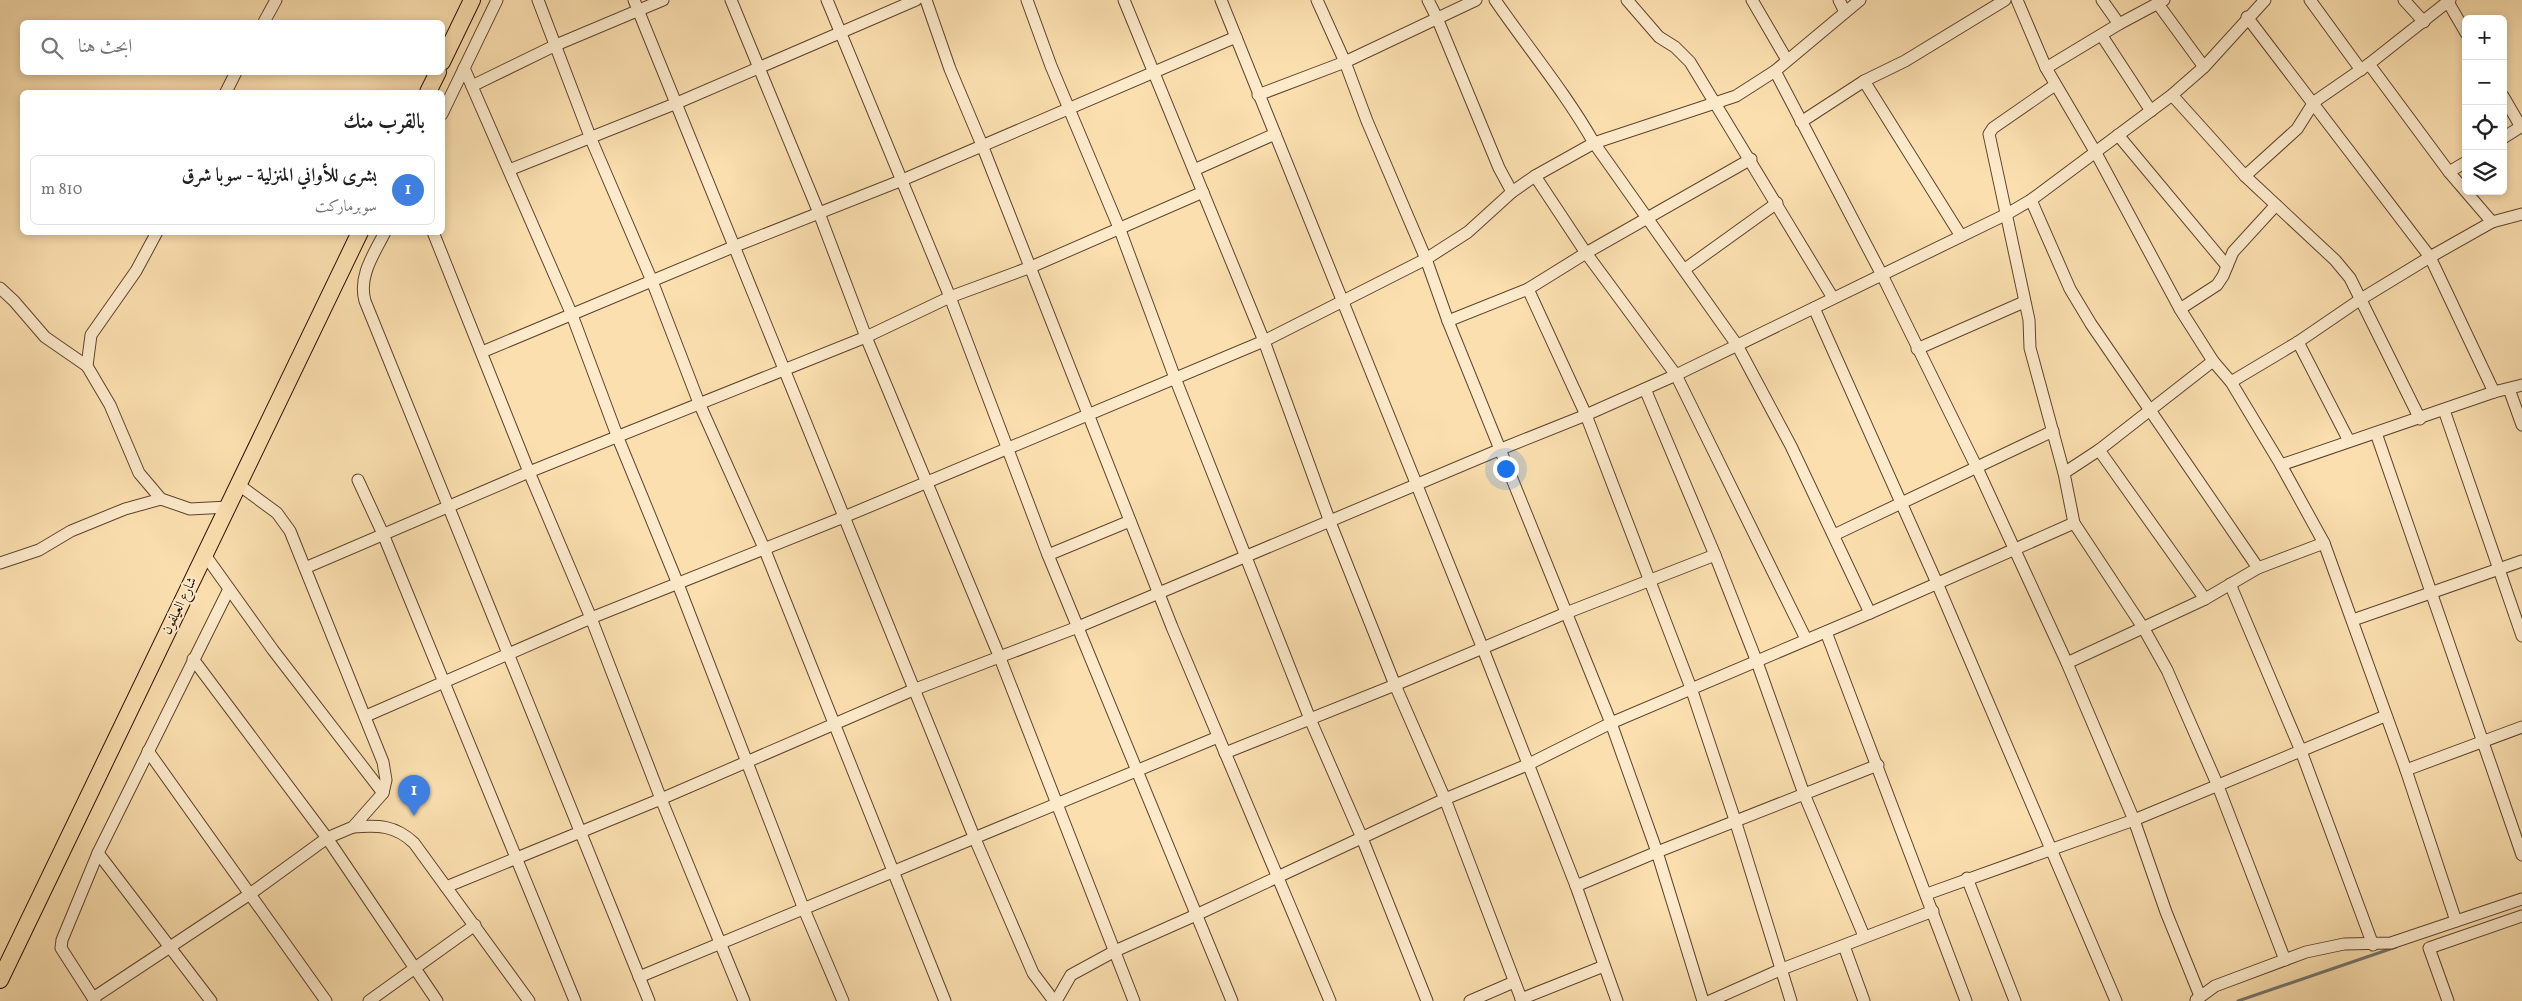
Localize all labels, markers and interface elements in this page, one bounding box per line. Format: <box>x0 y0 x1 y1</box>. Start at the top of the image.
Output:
map controls <box>2462 15 2507 195</box>
button: + <box>2462 15 2507 60</box>
search box <box>20 20 445 75</box>
icon: search <box>38 34 66 62</box>
text: ابحث هنا <box>78 34 132 60</box>
button: − <box>2462 60 2507 105</box>
button: locate <box>2462 105 2507 150</box>
text: بالقرب منك <box>343 108 425 137</box>
button: layers <box>2462 150 2507 195</box>
text: بشرى للأواني المنزلية - سوبا شرق <box>181 163 377 189</box>
text: 810 m <box>41 179 82 201</box>
text: 1 <box>405 179 411 201</box>
text: سوبرماركت <box>315 196 377 218</box>
your location <box>1493 456 1519 482</box>
street label: شارع العيلفون <box>158 574 203 638</box>
pin: 1 <box>398 775 430 816</box>

